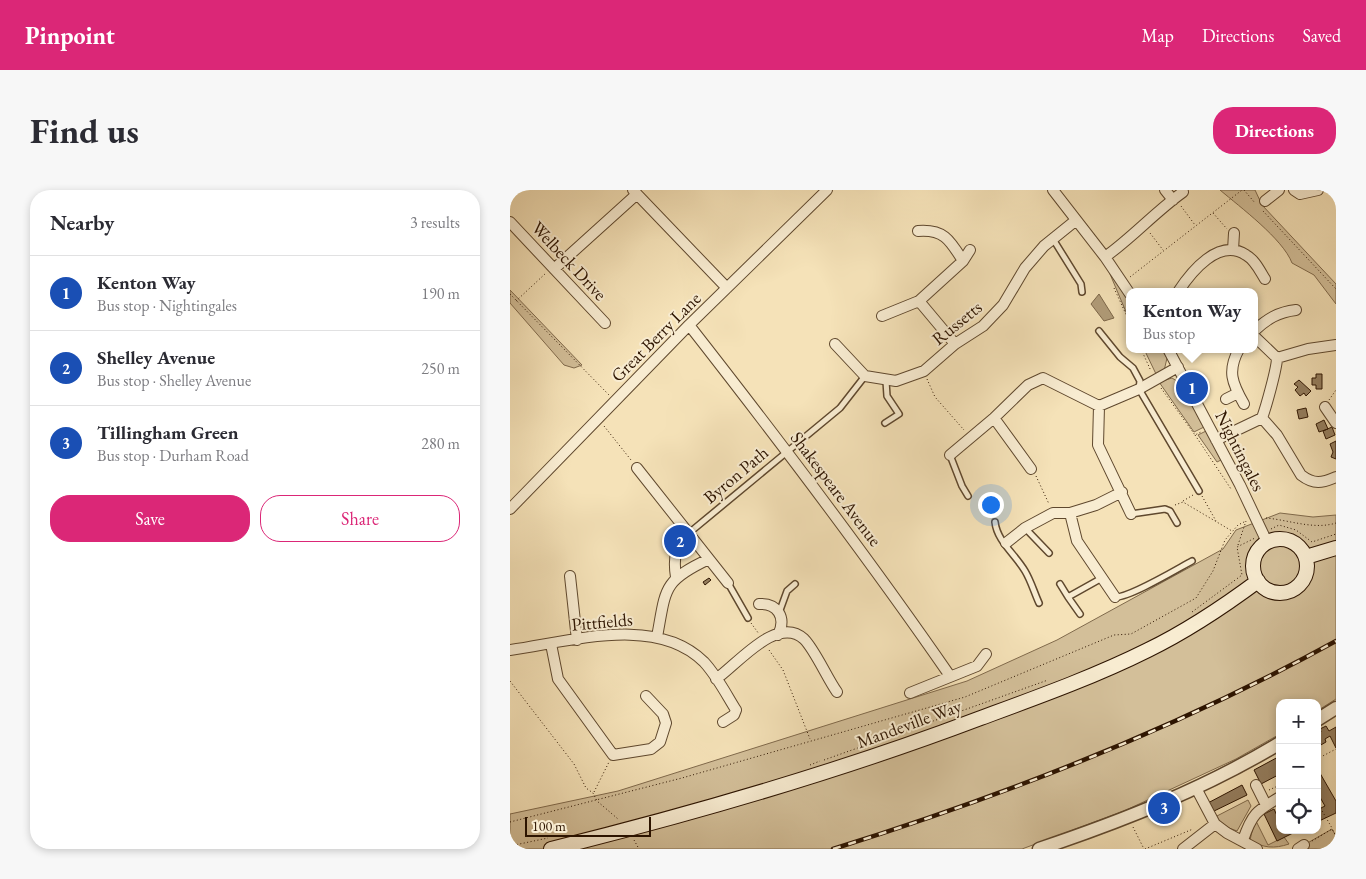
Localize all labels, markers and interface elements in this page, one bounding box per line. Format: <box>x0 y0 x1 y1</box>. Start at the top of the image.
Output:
text: Pinpoint <box>25 20 115 51</box>
text: Map <box>1142 24 1174 47</box>
text: Directions <box>1202 24 1274 47</box>
text: Saved <box>1302 24 1341 47</box>
button: Directions <box>1213 107 1336 154</box>
text: Find us <box>30 108 139 153</box>
text: Nearby <box>50 209 114 236</box>
text: 3 results <box>410 212 460 233</box>
street label: Welbeck Drive <box>527 216 612 305</box>
text: Kenton Way <box>97 270 196 295</box>
text: 1 <box>62 283 70 304</box>
text: 190 m <box>421 283 460 304</box>
street label: Great Berry Lane <box>606 287 705 386</box>
popup <box>1126 288 1258 353</box>
text: Bus stop · Nightingales <box>97 295 237 316</box>
street label: Russetts <box>927 295 987 350</box>
text: Kenton Way <box>1143 298 1241 323</box>
text: Bus stop <box>1143 323 1195 344</box>
text: Shelley Avenue <box>97 345 215 370</box>
text: 2 <box>62 358 70 379</box>
text: 250 m <box>421 358 460 379</box>
pin: 1 <box>1176 369 1208 407</box>
text: Bus stop · Shelley Avenue <box>97 370 251 391</box>
street label: Nightingales <box>1210 407 1271 495</box>
text: Tillingham Green <box>97 420 239 445</box>
street label: Shakespeare Avenue <box>786 427 887 551</box>
text: 3 <box>62 433 70 454</box>
text: 280 m <box>421 433 460 454</box>
street label: Byron Path <box>699 441 773 508</box>
text: Bus stop · Durham Road <box>97 445 249 466</box>
your location <box>978 492 1004 518</box>
button: Save <box>50 495 250 542</box>
button: Share <box>260 495 460 542</box>
pin: 2 <box>664 522 696 560</box>
street label: Pittfields <box>570 607 634 636</box>
street label: Mandeville Way <box>853 694 964 753</box>
map controls <box>1276 699 1321 834</box>
button: + <box>1276 699 1321 744</box>
button: − <box>1276 744 1321 789</box>
pin: 3 <box>1148 789 1180 827</box>
button: locate <box>1276 789 1321 834</box>
scale bar <box>525 814 651 837</box>
text: 100 m <box>532 817 566 835</box>

